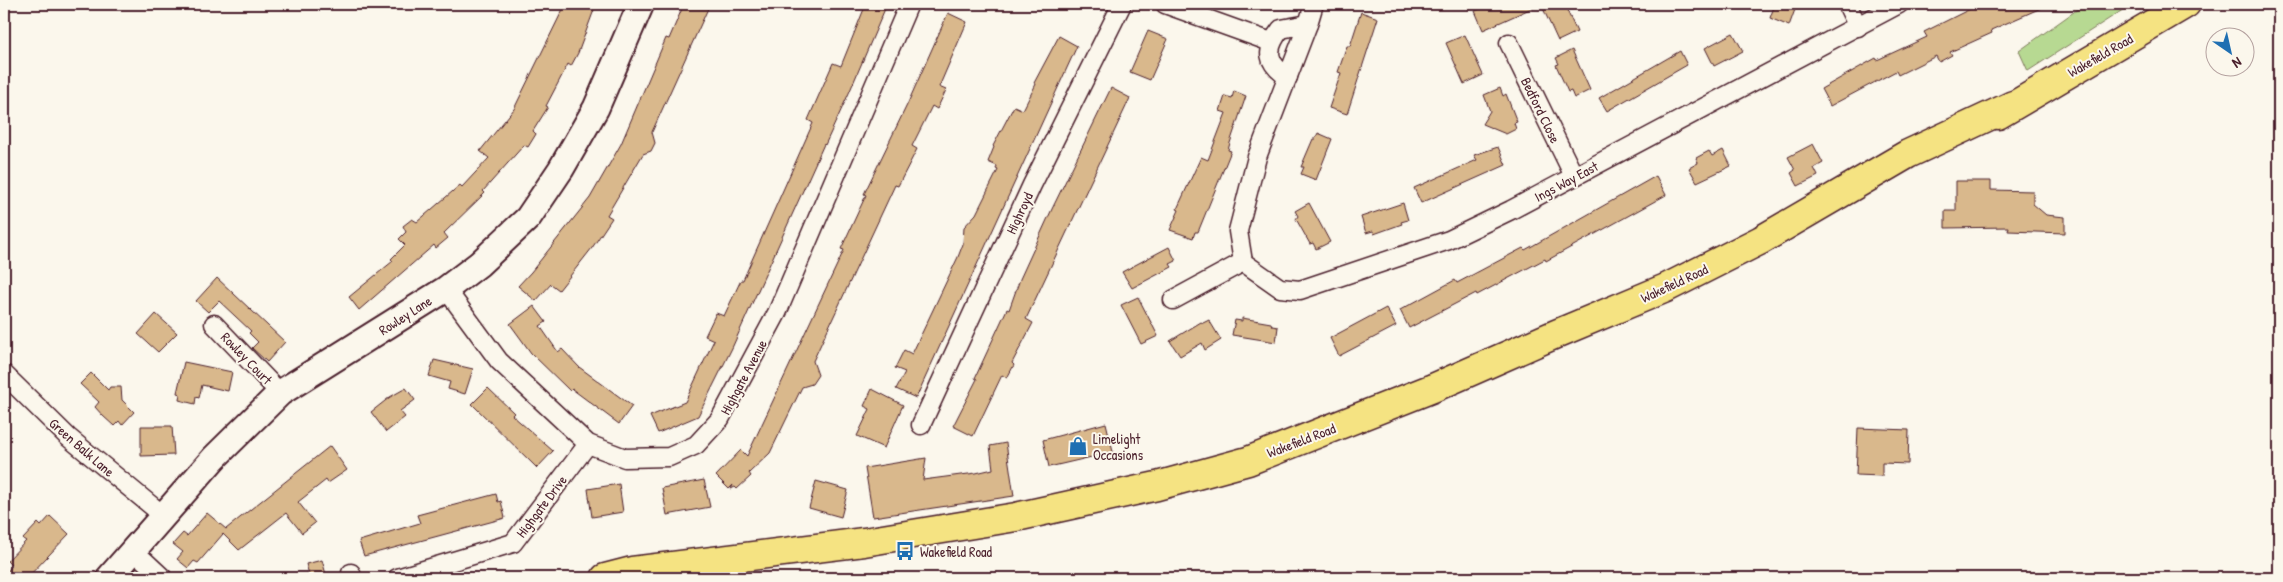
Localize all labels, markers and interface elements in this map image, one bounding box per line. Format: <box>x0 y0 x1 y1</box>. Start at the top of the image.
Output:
north arrow <box>2206 28 2256 78</box>
street label: Wakefield Road <box>2064 29 2136 81</box>
text: N <box>2229 53 2246 73</box>
street label: Bedford Close <box>1517 74 1565 146</box>
street label: Ings Way East <box>1531 156 1602 207</box>
street label: Highroyd <box>1001 188 1038 237</box>
street label: Wakefield Road <box>1637 259 1711 307</box>
street label: Rowley Lane <box>375 291 436 340</box>
street label: Rowley Court <box>217 328 277 389</box>
street label: Highgate Avenue <box>715 336 772 418</box>
street label: Green Balk Lane <box>45 413 119 481</box>
street label: Wakefield Road <box>1264 418 1339 462</box>
place label: Limelight Occasions <box>1093 429 1143 464</box>
shop icon: Limelight Occasions <box>1067 435 1089 457</box>
street label: Highgate Drive <box>511 471 572 542</box>
bus stop icon: Wakefield Road <box>894 540 916 562</box>
place label: Wakefield Road <box>920 542 993 561</box>

